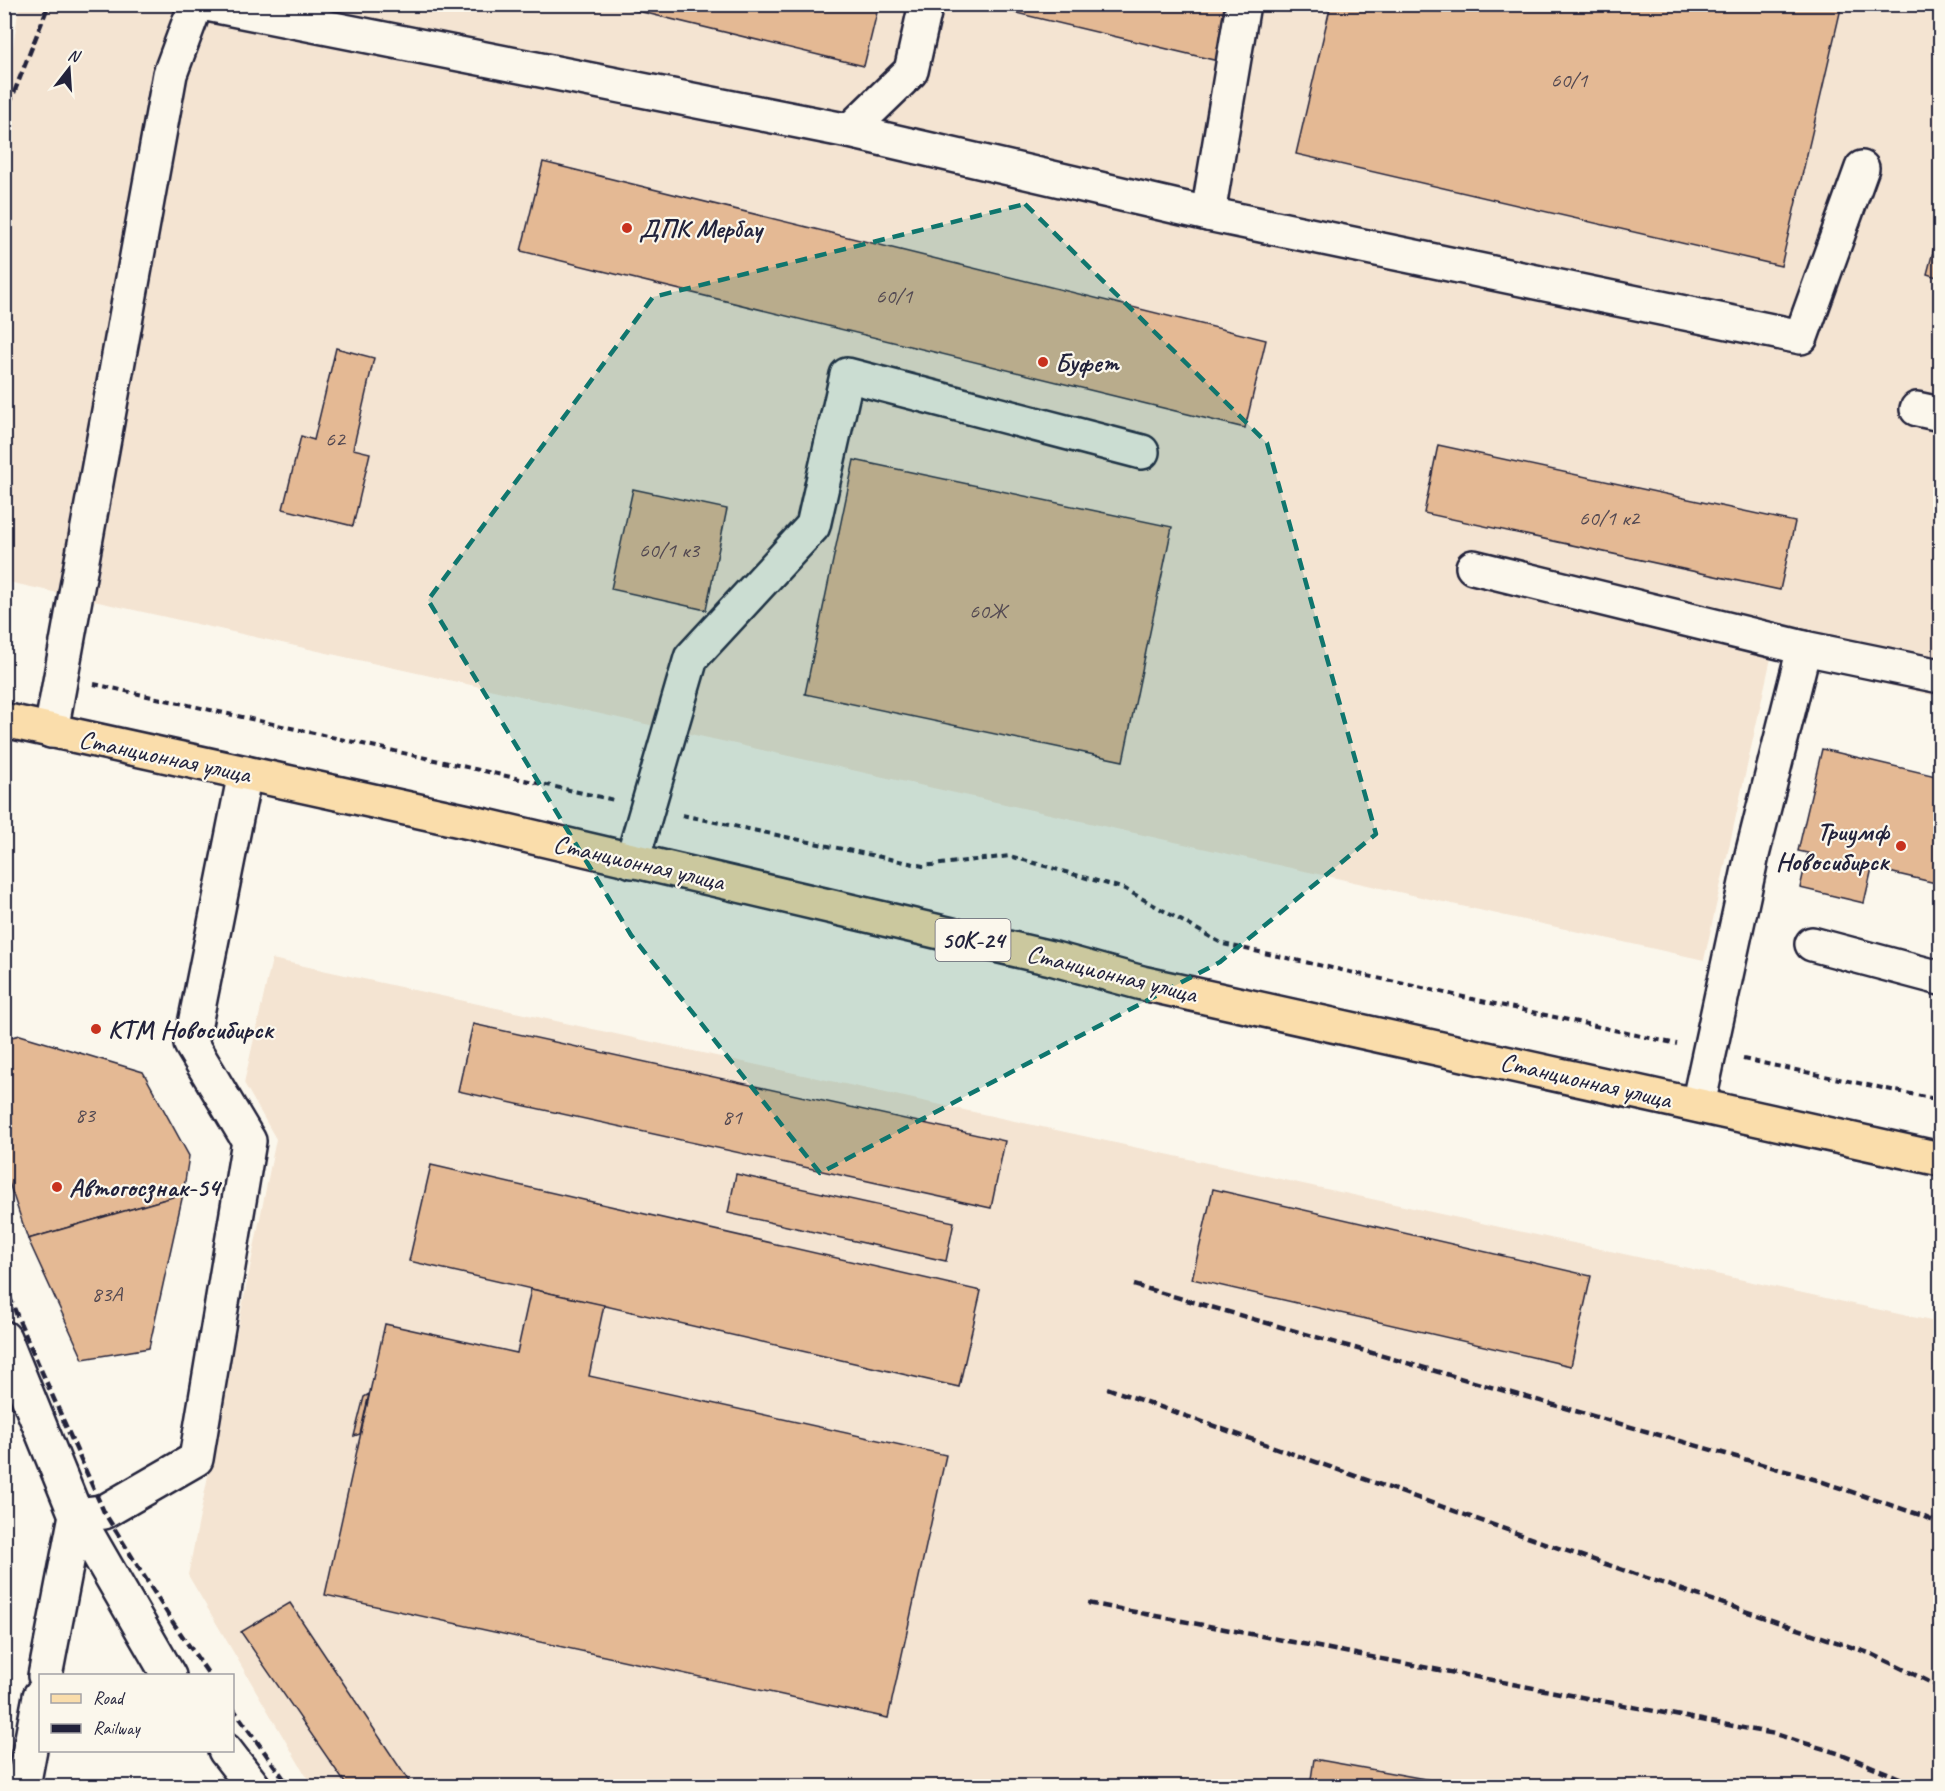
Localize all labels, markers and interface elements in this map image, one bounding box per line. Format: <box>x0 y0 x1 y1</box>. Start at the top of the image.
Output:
north arrow <box>39 39 99 99</box>
text: N <box>65 45 84 68</box>
house number: 60/1 <box>1551 66 1589 94</box>
place label: ДПК Мербау <box>639 212 765 245</box>
marker: ДПК Мербау <box>620 221 634 235</box>
house number: 60/1 <box>876 282 914 310</box>
place label: Буфет <box>1055 346 1121 379</box>
marker: Буфет <box>1036 355 1050 369</box>
house number: 62 <box>325 425 347 453</box>
house number: 60/1 к2 <box>1579 504 1641 532</box>
house number: 60/1 к3 <box>639 536 701 564</box>
house number: 60Ж <box>969 597 1010 625</box>
street label: Станционная улица <box>76 722 255 791</box>
place label: Триумф Новосибирск <box>1776 815 1891 878</box>
street label: Станционная улица <box>550 827 729 899</box>
marker: Триумф Новосибирск <box>1894 839 1908 853</box>
road number: 50К-24 <box>936 919 1010 961</box>
street label: Станционная улица <box>1023 936 1202 1011</box>
place label: КТМ Новосибирск <box>108 1013 276 1046</box>
marker: КТМ Новосибирск <box>89 1022 103 1036</box>
street label: Станционная улица <box>1497 1045 1676 1117</box>
house number: 83 <box>75 1101 97 1129</box>
house number: 81 <box>722 1103 743 1131</box>
place label: Автогосзнак-54 <box>69 1171 223 1204</box>
marker: Автогосзнак-54 <box>50 1180 64 1194</box>
house number: 83А <box>92 1280 123 1308</box>
legend <box>39 1674 234 1752</box>
text: Road <box>93 1687 126 1709</box>
text: Railway <box>93 1717 141 1739</box>

